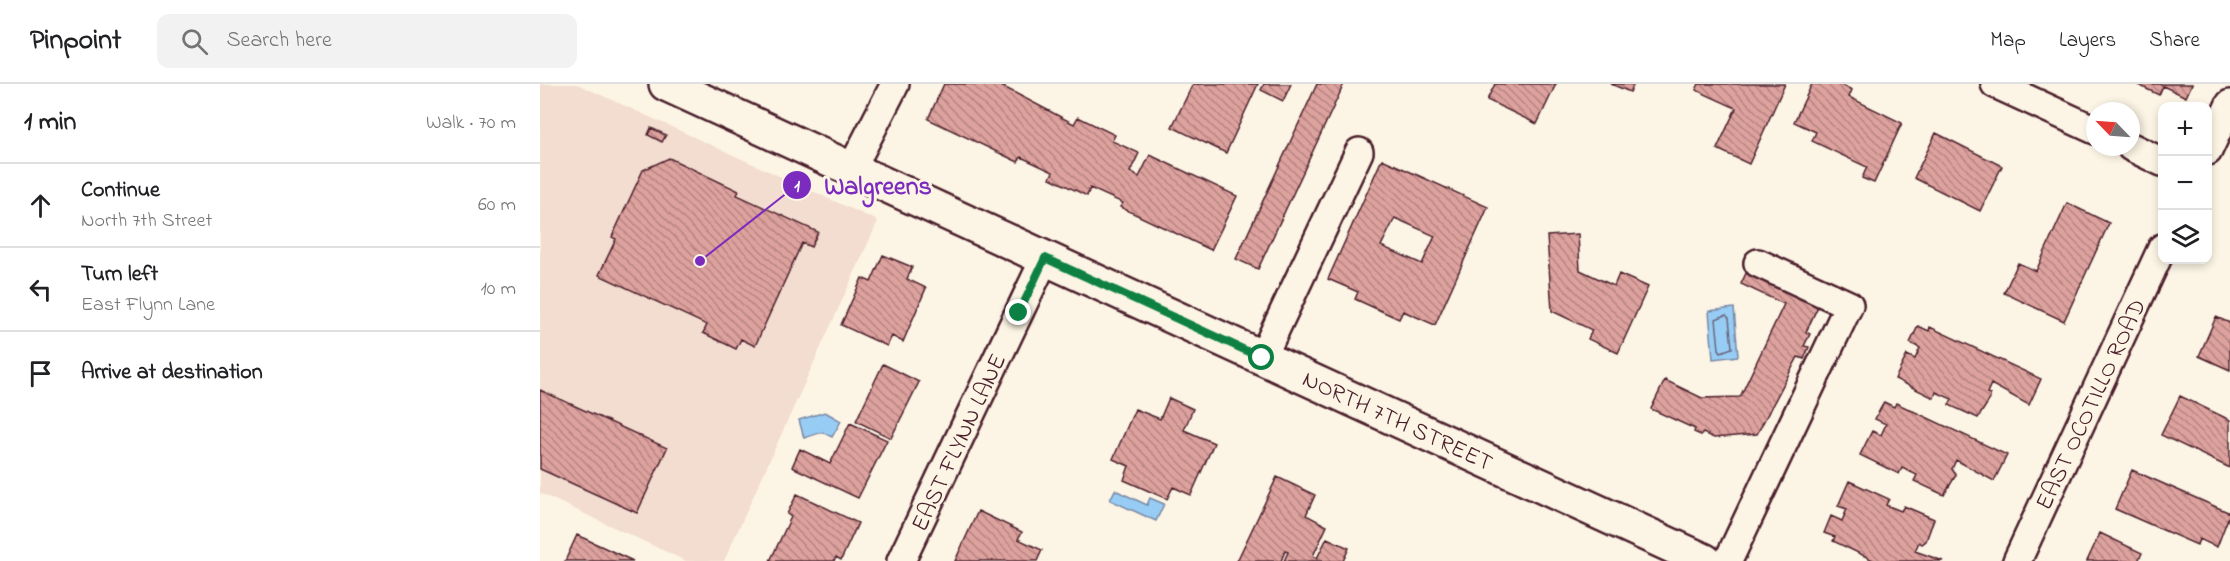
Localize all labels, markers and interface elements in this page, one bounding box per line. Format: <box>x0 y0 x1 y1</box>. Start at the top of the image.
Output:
search box <box>157 14 577 68</box>
text: Pinpoint <box>30 21 121 62</box>
icon: search <box>178 25 211 58</box>
text: Search here <box>226 25 332 57</box>
text: Map <box>1990 26 2026 56</box>
text: Layers <box>2059 26 2116 56</box>
text: Share <box>2149 26 2200 56</box>
north arrow <box>2086 102 2140 156</box>
map controls <box>2158 102 2212 264</box>
button: + <box>2158 102 2212 156</box>
text: 1 min <box>24 104 76 142</box>
text: Walk · 70 m <box>426 109 516 138</box>
button: − <box>2158 156 2212 210</box>
callout: Walgreens <box>782 163 944 207</box>
text: Walgreens <box>824 169 932 208</box>
text: 1 <box>794 174 800 200</box>
text: Continue <box>81 175 160 207</box>
icon: ahead <box>24 189 57 222</box>
text: 60 m <box>478 191 516 220</box>
text: North 7th Street <box>81 207 212 236</box>
button: layers <box>2158 210 2212 264</box>
text: Turn left <box>81 259 158 291</box>
icon: left <box>24 273 57 306</box>
text: 10 m <box>480 275 516 304</box>
text: East Flynn Lane <box>81 291 215 320</box>
street label: EAST OCOTILLO ROAD <box>2028 294 2157 516</box>
route end <box>1005 299 1031 325</box>
route start <box>1248 344 1274 370</box>
street label: EAST FLYNN LANE <box>904 348 1017 538</box>
icon: arrive <box>24 357 57 390</box>
text: Arrive at destination <box>81 357 263 389</box>
street label: NORTH 7TH STREET <box>1296 363 1498 482</box>

